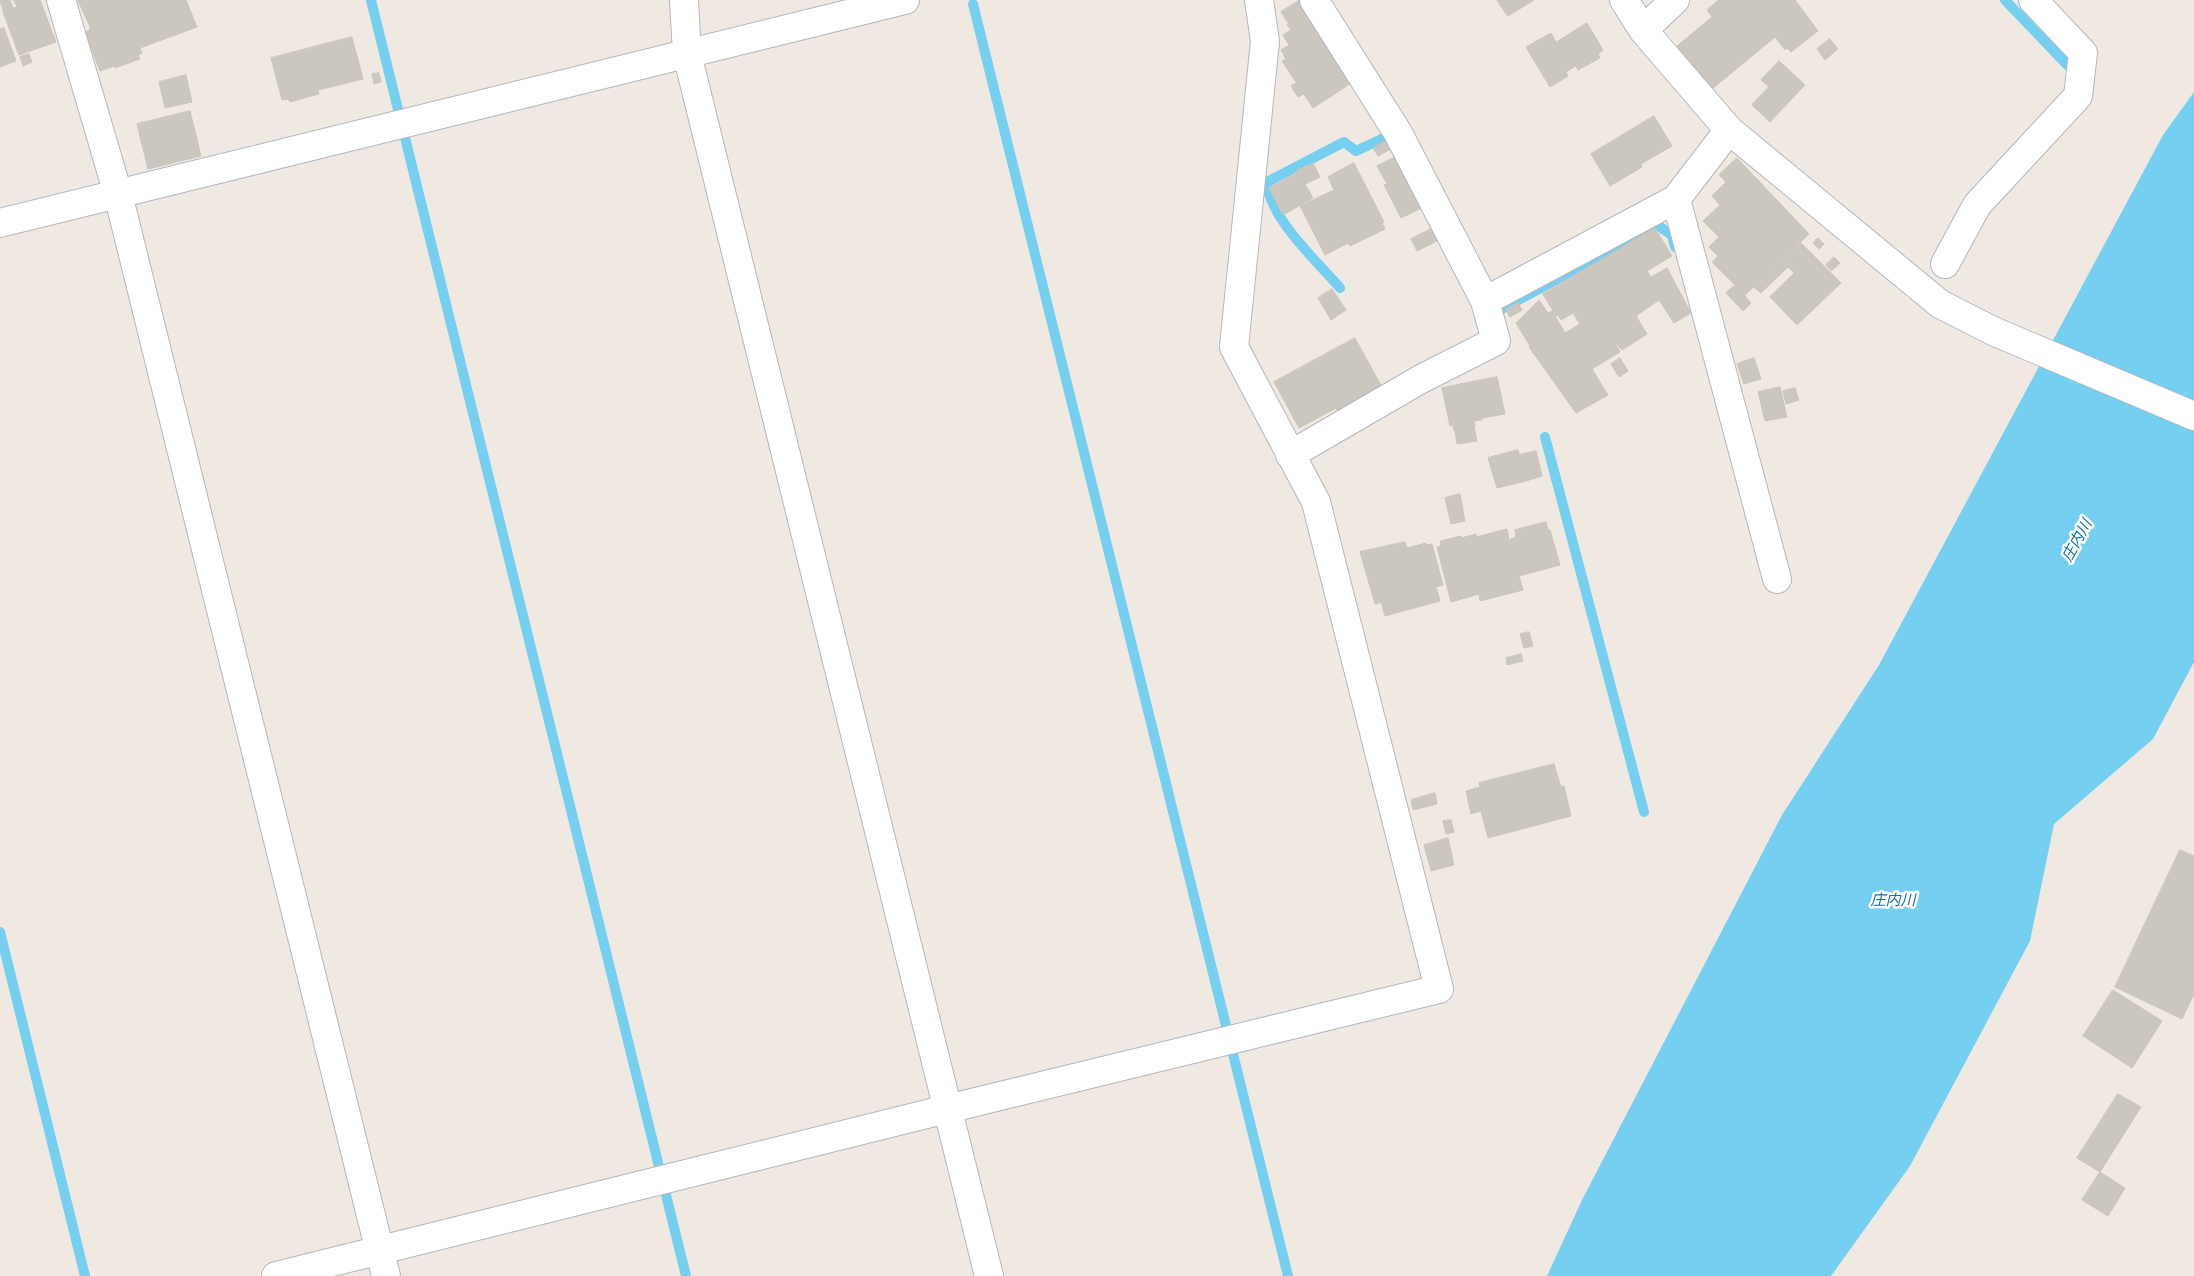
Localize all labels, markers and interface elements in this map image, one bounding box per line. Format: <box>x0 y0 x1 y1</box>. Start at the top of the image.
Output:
water label: 庄内川 <box>2059 517 2097 565</box>
water label: 庄内川 <box>1871 892 1915 910</box>

